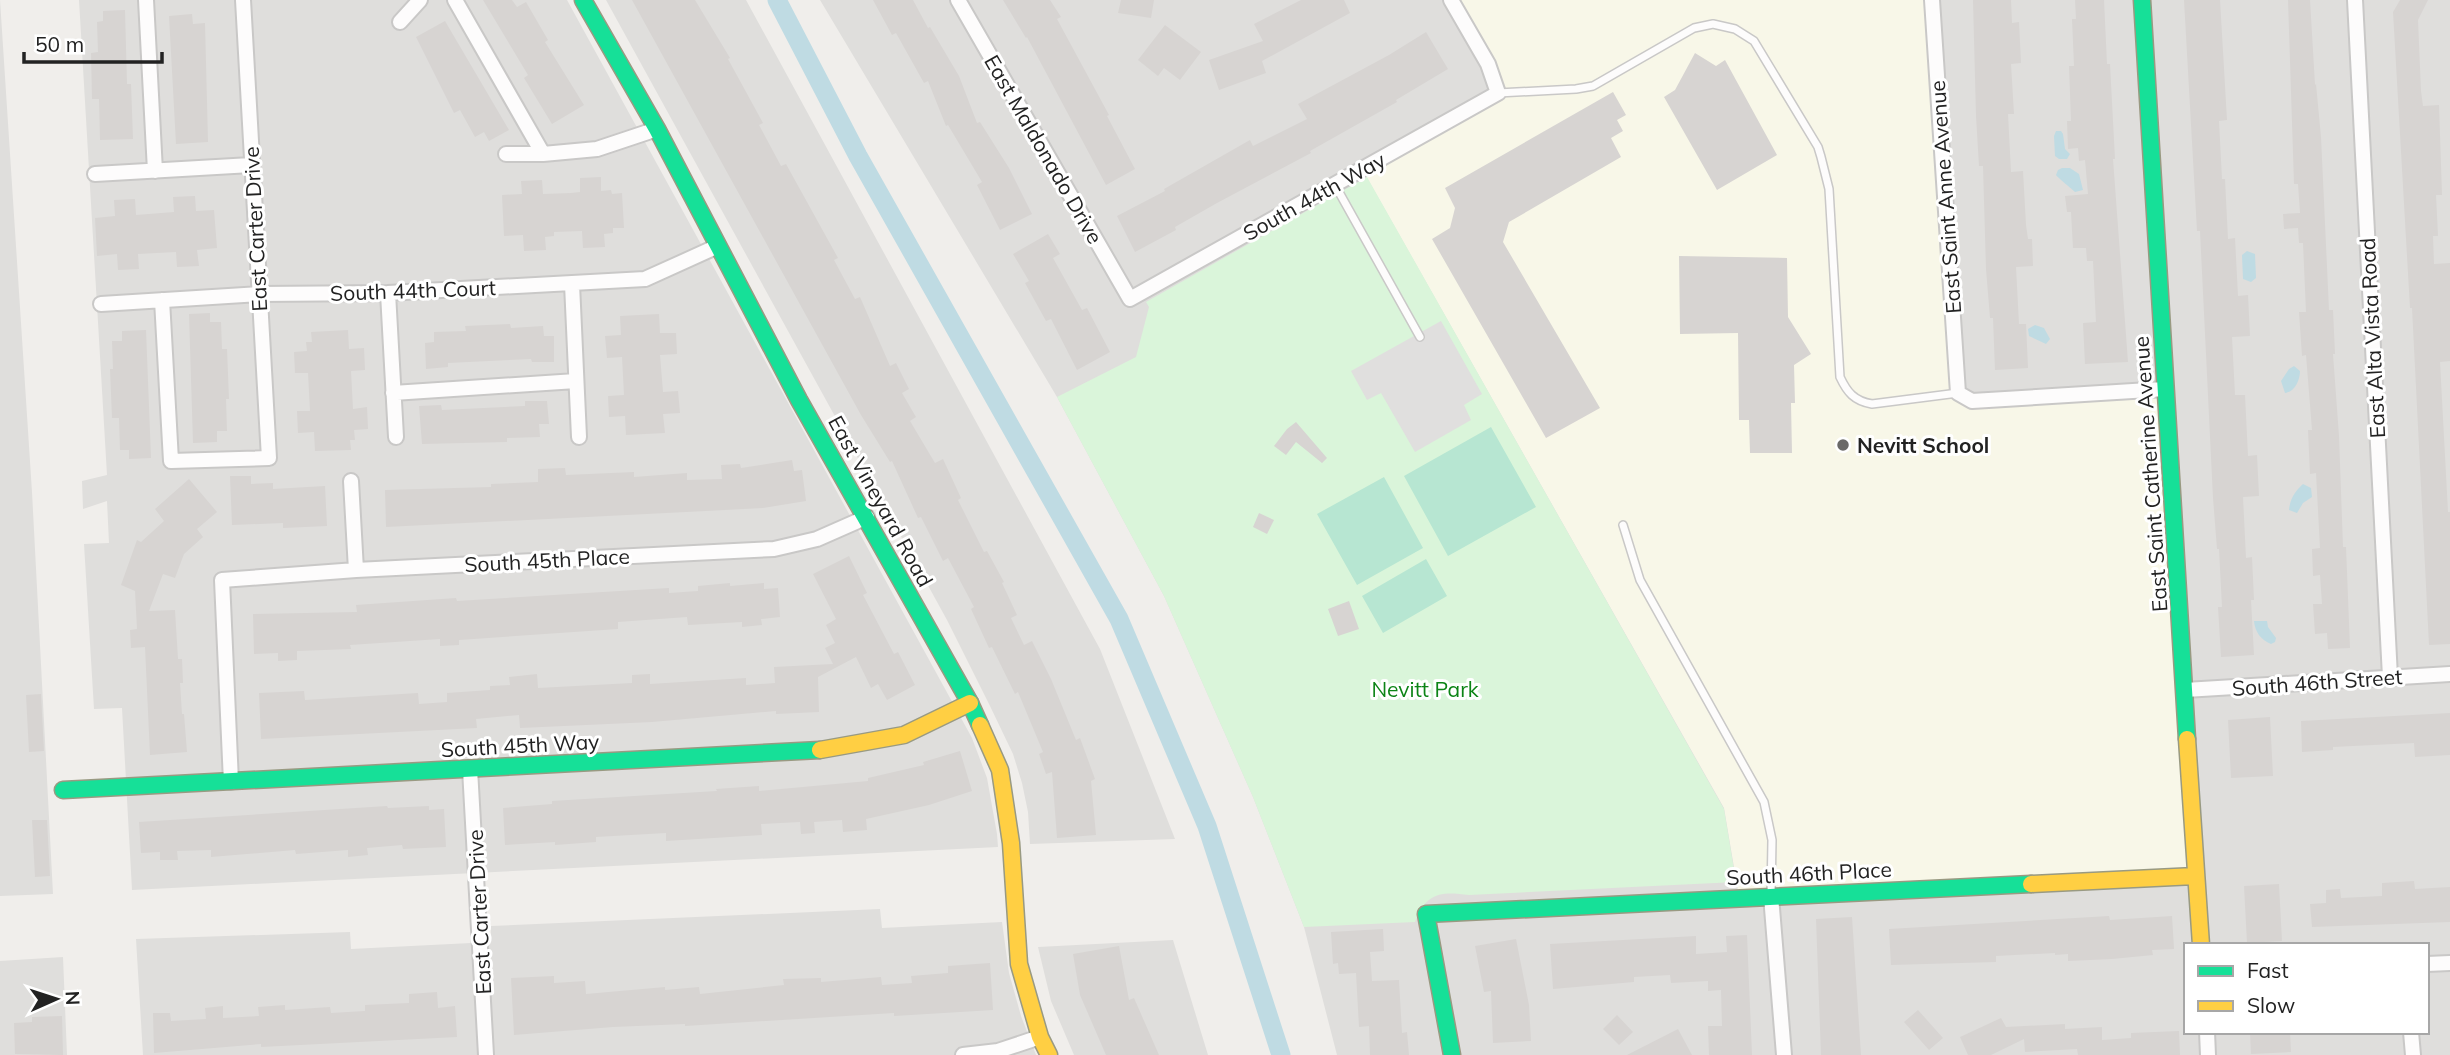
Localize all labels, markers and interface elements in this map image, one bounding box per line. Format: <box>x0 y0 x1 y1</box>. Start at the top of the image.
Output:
scale bar <box>24 21 163 65</box>
text: 50 m <box>35 31 84 57</box>
street label: East Maldonado Drive <box>979 50 1109 248</box>
street label: East Saint Anne Avenue <box>1924 79 1966 315</box>
street label: East Carter Drive <box>238 146 272 312</box>
street label: South 44th Way <box>1238 146 1390 246</box>
street label: East Alta Vista Road <box>2354 237 2390 439</box>
street label: South 44th Court <box>330 274 496 306</box>
street label: East Saint Catherine Avenue <box>2127 335 2173 613</box>
street label: East Vineyard Road <box>823 411 939 591</box>
place label: Nevitt School <box>1857 432 1989 458</box>
marker: Nevitt School <box>1835 437 1851 453</box>
street label: South 45th Place <box>464 543 630 577</box>
street label: South 46th Street <box>2231 663 2403 701</box>
park label: Nevitt Park <box>1371 676 1479 702</box>
street label: South 45th Way <box>440 728 600 762</box>
street label: East Carter Drive <box>462 829 496 995</box>
street label: South 46th Place <box>1726 856 1892 890</box>
legend <box>2184 943 2429 1034</box>
text: Fast <box>2247 957 2289 983</box>
north arrow <box>21 964 91 1034</box>
text: N <box>61 990 85 1006</box>
text: Slow <box>2247 992 2295 1018</box>

